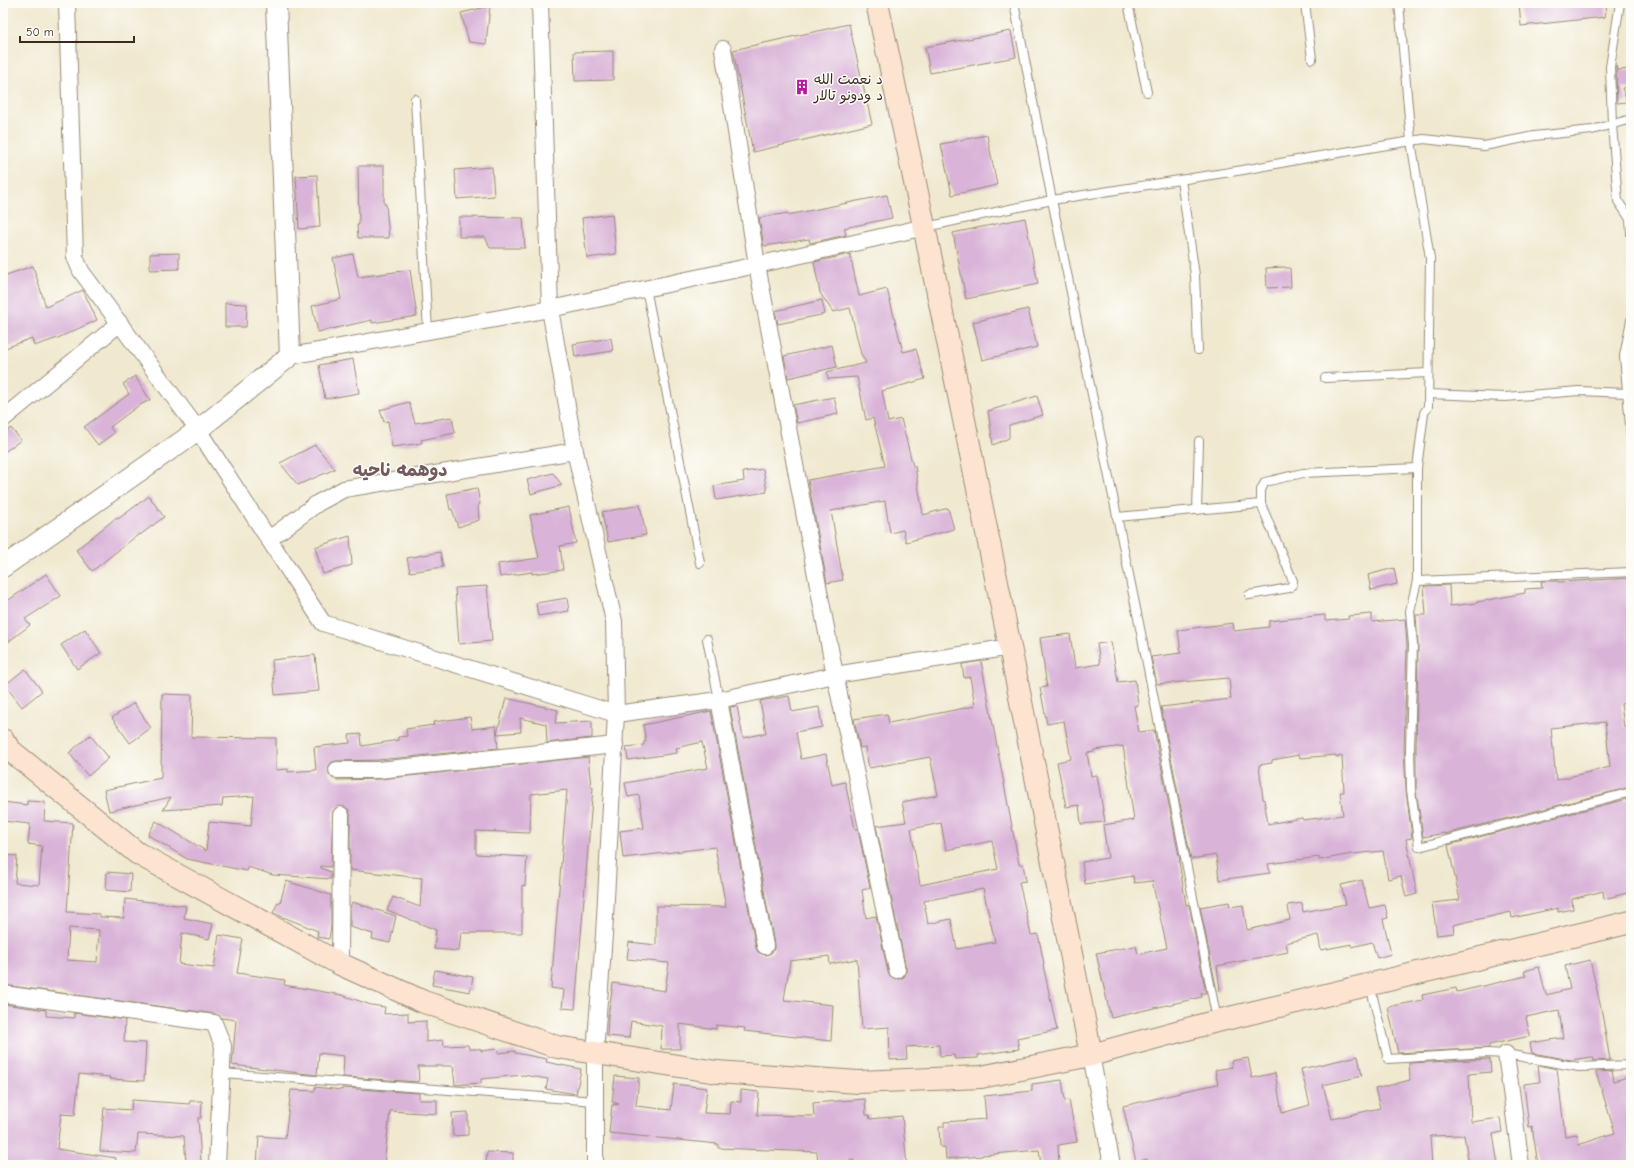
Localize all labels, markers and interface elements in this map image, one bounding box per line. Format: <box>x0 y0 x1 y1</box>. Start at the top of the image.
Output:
scale bar <box>20 18 134 44</box>
text: 50 m <box>26 25 54 39</box>
place label: د نعمت الله د ودونو تالار <box>813 71 883 104</box>
building icon: د نعمت الله د ودونو تالار <box>793 78 811 96</box>
district label: دوهمه ناحیه <box>353 460 447 481</box>

